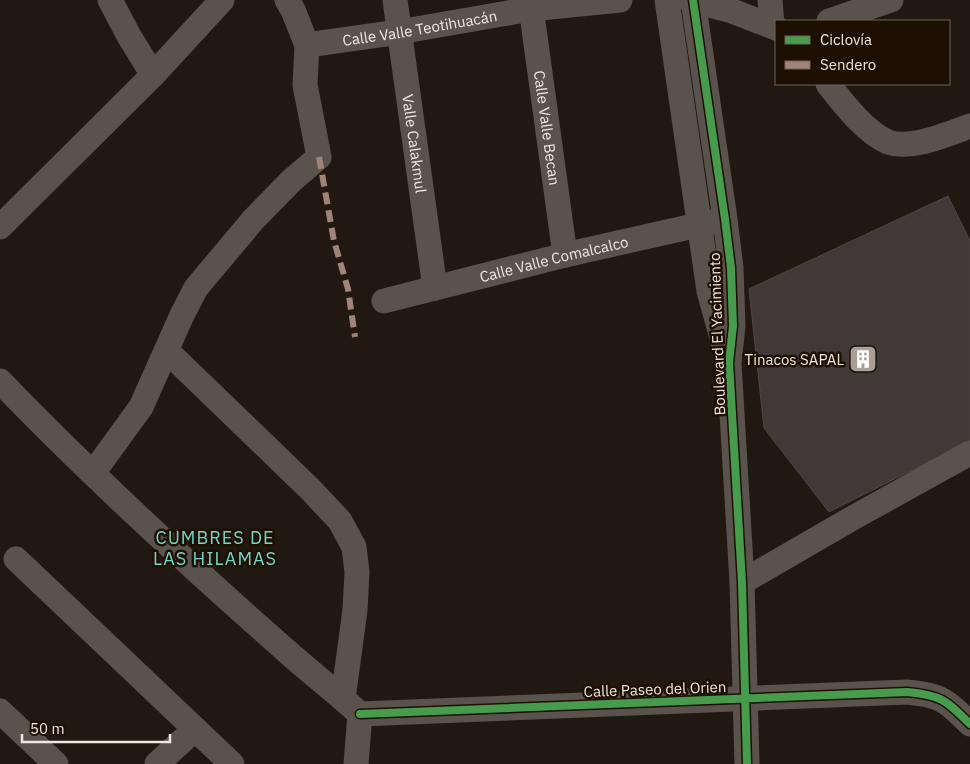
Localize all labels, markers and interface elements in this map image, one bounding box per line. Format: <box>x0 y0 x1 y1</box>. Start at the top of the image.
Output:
street label: Calle Valle Teotihuacán <box>341 6 498 49</box>
legend <box>775 20 950 85</box>
text: Ciclovía <box>820 30 872 49</box>
text: Sendero <box>820 55 876 74</box>
street label: Calle Valle Becan <box>530 69 565 187</box>
street label: Valle Calakmul <box>399 93 431 194</box>
street label: Calle Valle Comalcalco <box>477 232 630 286</box>
street label: Boulevard El Yacimiento <box>705 252 729 416</box>
building icon: Tinacos SAPAL <box>848 344 878 374</box>
place label: Tinacos SAPAL <box>745 350 844 369</box>
district label: CUMBRES DE LAS HILAMAS <box>153 526 277 570</box>
street label: Calle Paseo del Orien <box>583 677 727 701</box>
scale bar <box>22 712 170 744</box>
text: 50 m <box>30 719 65 738</box>

